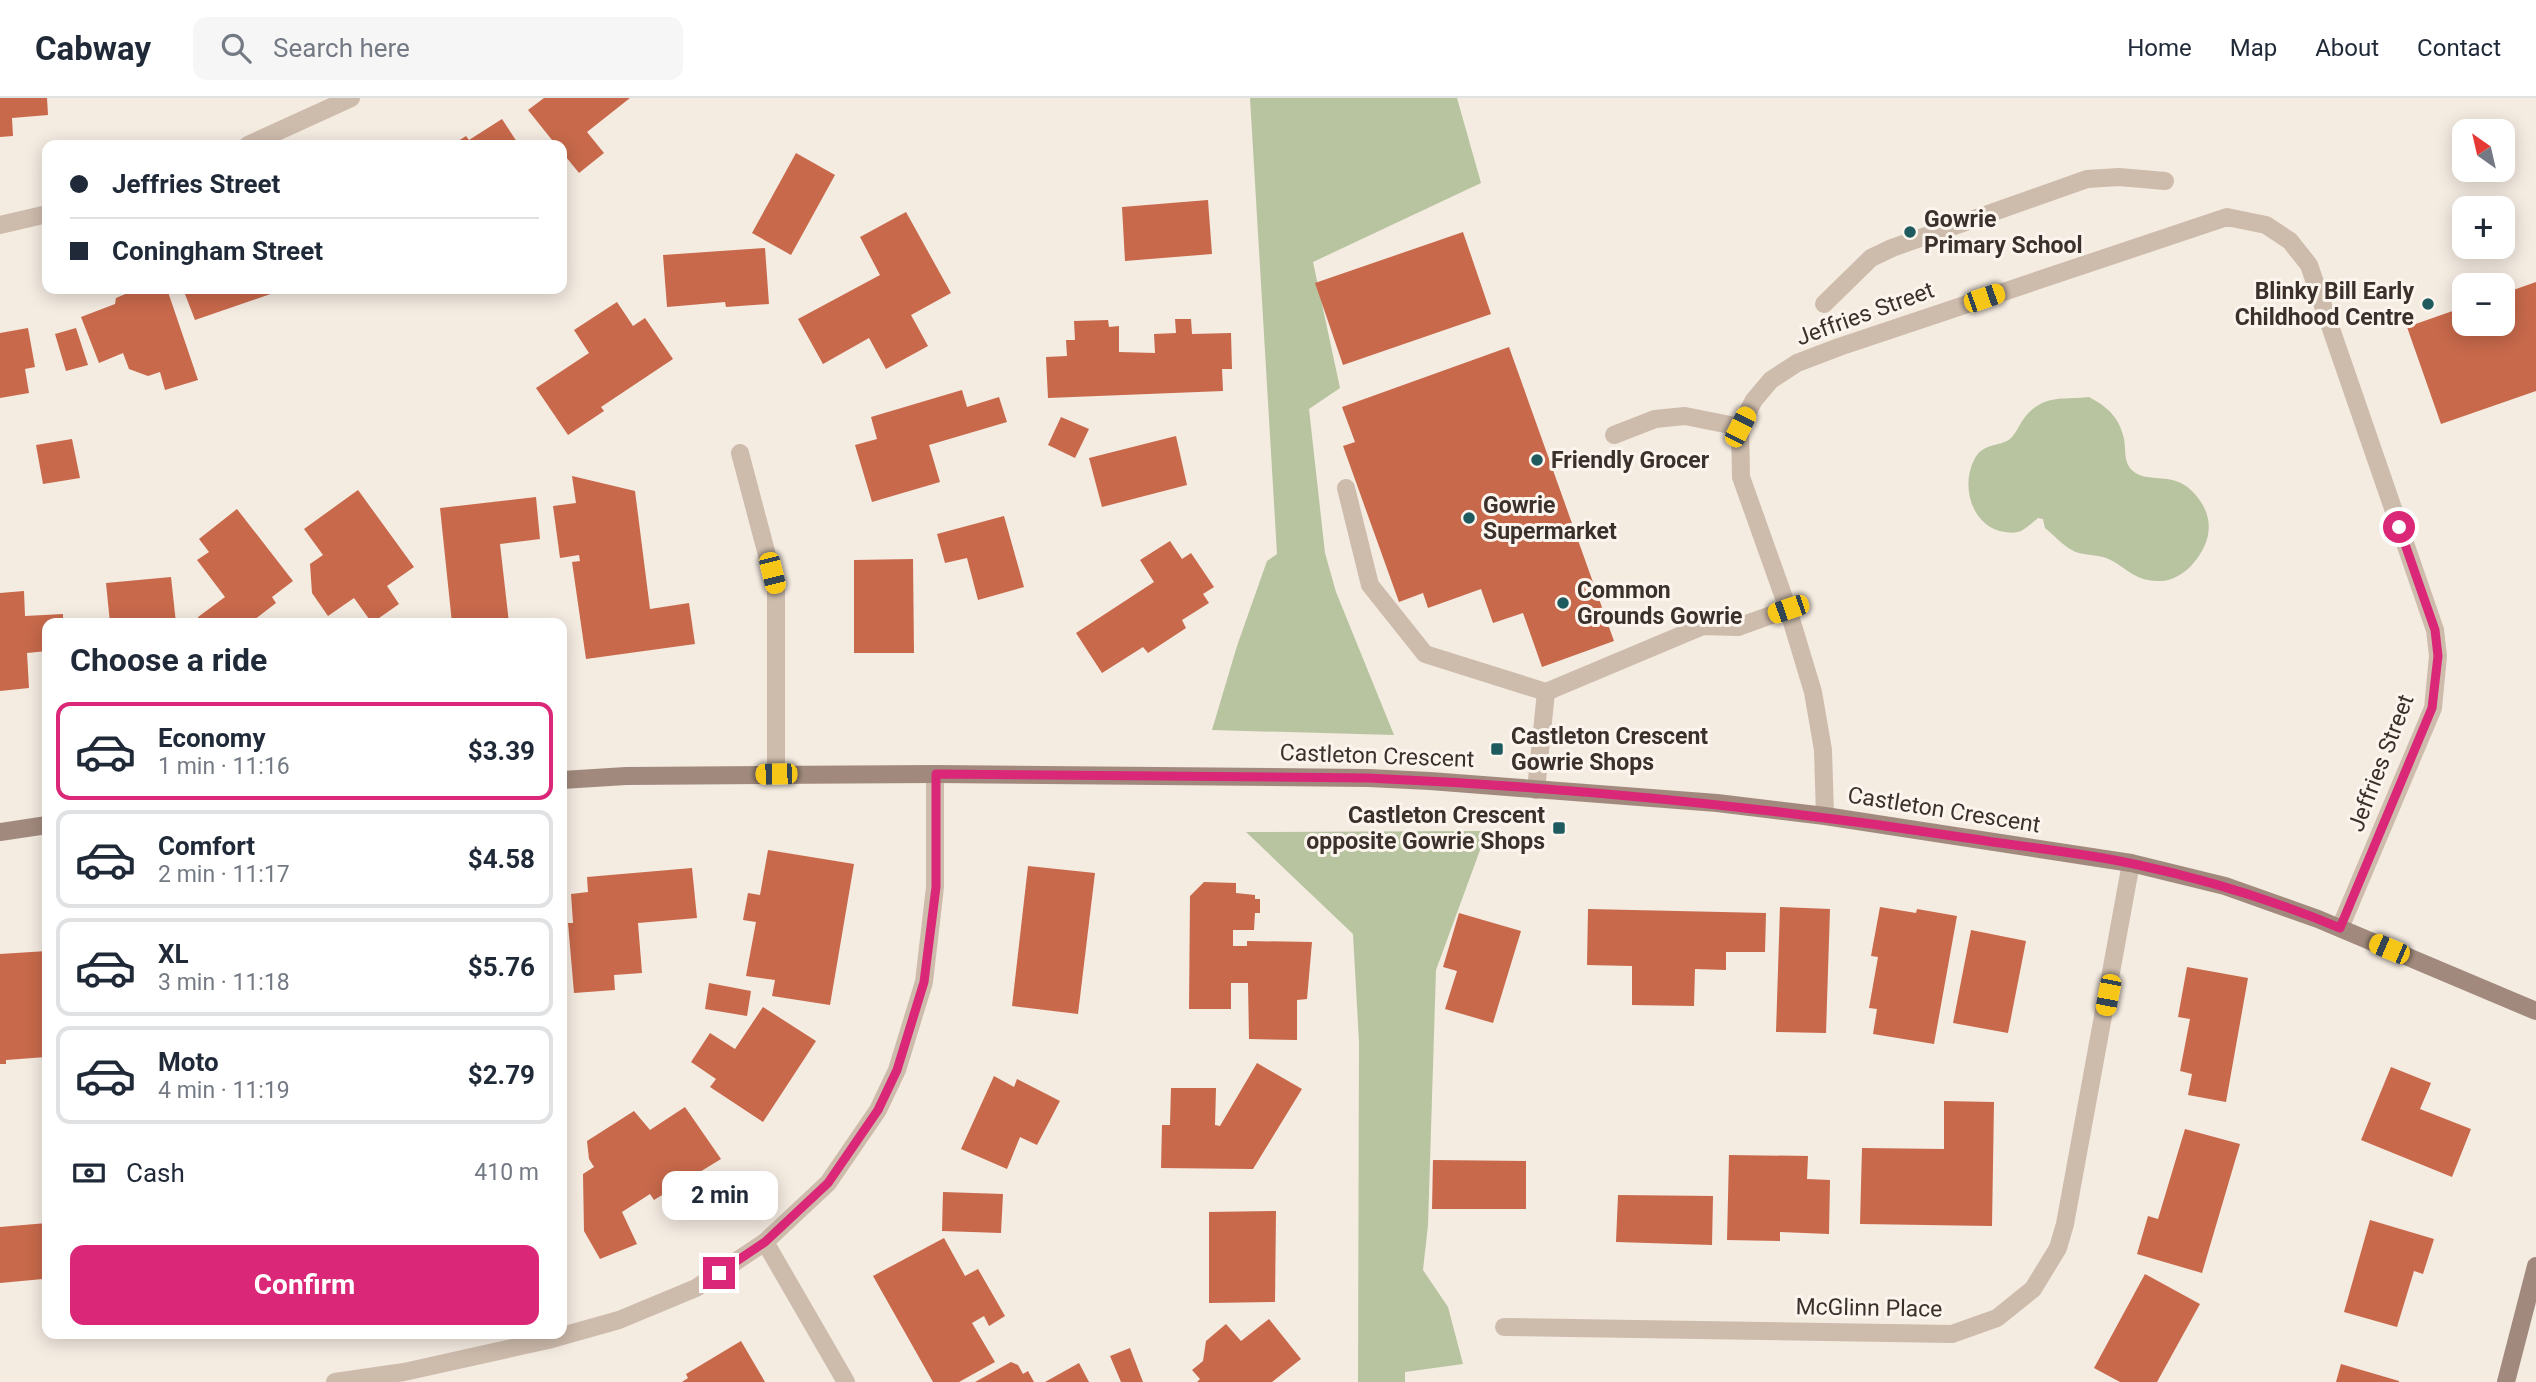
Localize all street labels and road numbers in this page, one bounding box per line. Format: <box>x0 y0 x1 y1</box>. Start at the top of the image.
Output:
street label: Jeffries Street <box>1792 277 1938 351</box>
street label: Jeffries Street <box>2342 691 2420 835</box>
street label: Castleton Crescent <box>1279 739 1475 773</box>
street label: Castleton Crescent <box>1846 781 2042 839</box>
street label: McGlinn Place <box>1795 1293 1943 1323</box>

